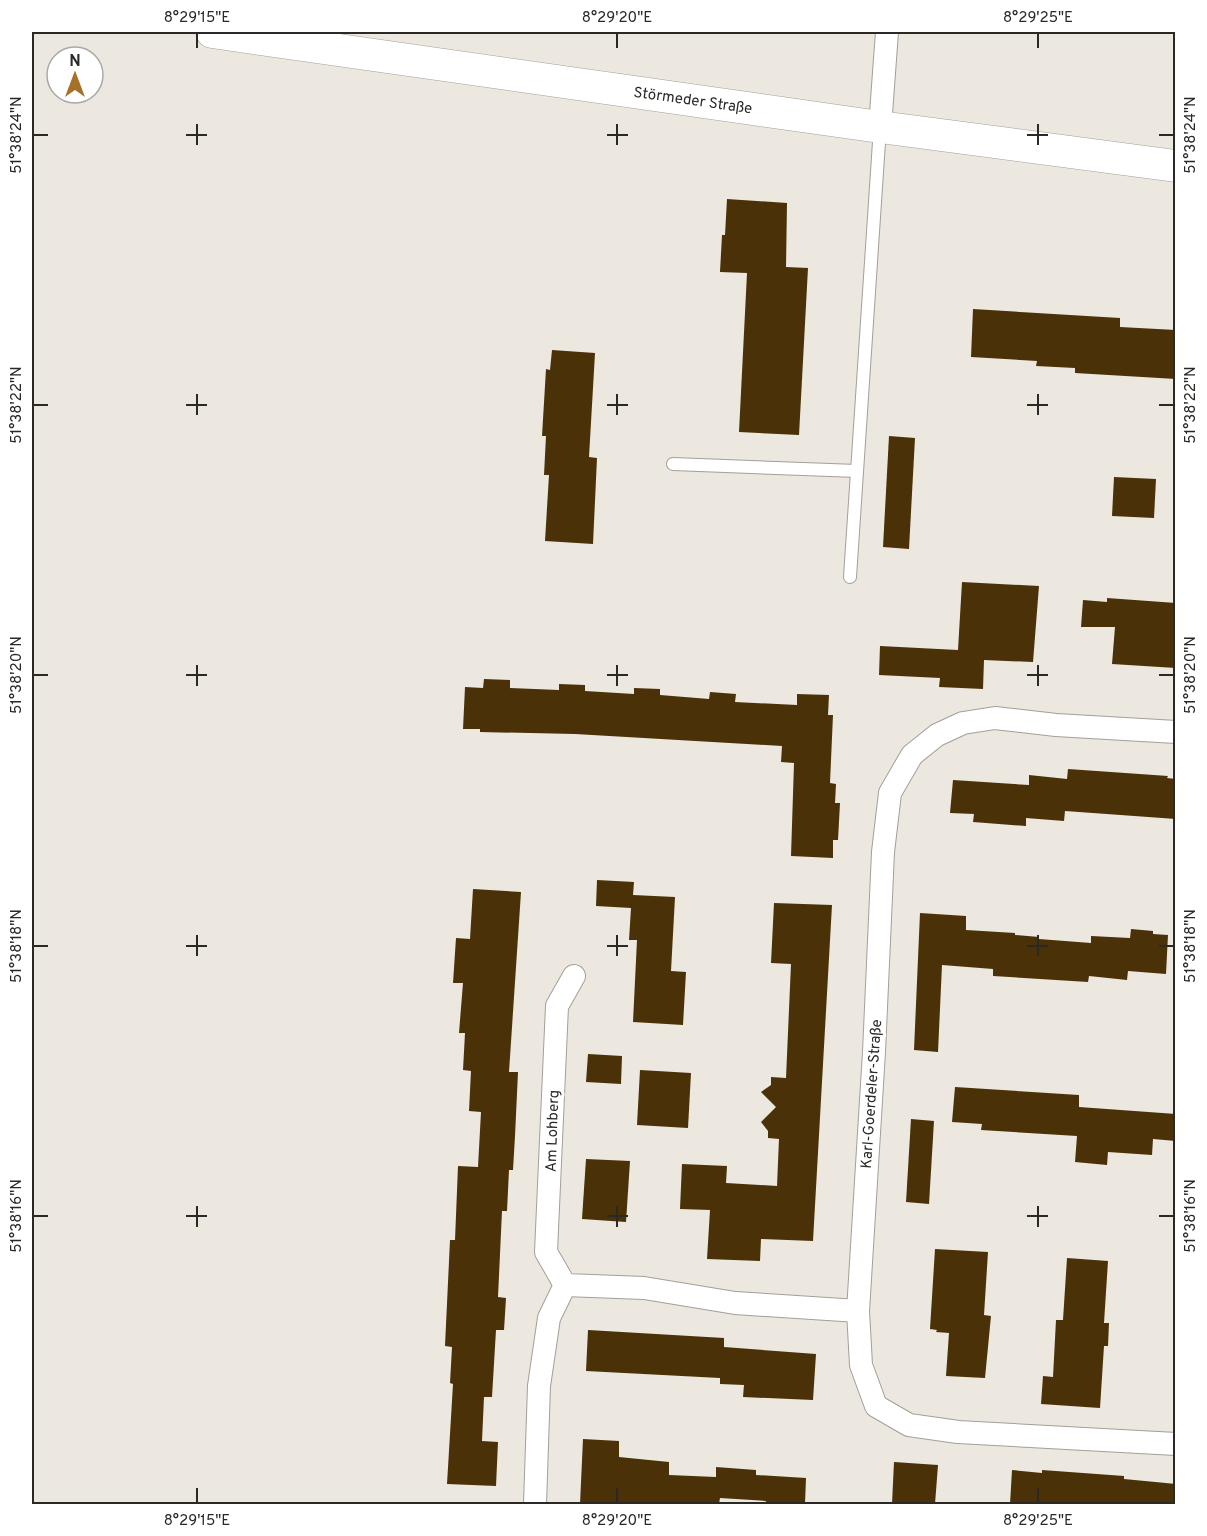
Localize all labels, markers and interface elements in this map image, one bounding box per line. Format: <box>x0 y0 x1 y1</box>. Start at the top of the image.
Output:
text: 8°29'15"E <box>164 9 230 28</box>
text: 8°29'20"E <box>582 9 652 28</box>
text: 8°29'25"E <box>1003 9 1073 28</box>
north arrow <box>45 45 105 105</box>
text: N <box>69 52 81 72</box>
street label: Störmeder Straße <box>632 84 753 119</box>
text: 51°38'24"N <box>8 96 27 174</box>
text: 51°38'24"N <box>1182 96 1201 174</box>
text: 51°38'22"N <box>8 366 27 444</box>
text: 51°38'22"N <box>1182 366 1201 444</box>
text: 51°38'20"N <box>8 636 27 714</box>
text: 51°38'20"N <box>1182 636 1201 714</box>
text: 51°38'18"N <box>8 909 27 983</box>
text: 51°38'18"N <box>1182 909 1201 983</box>
street label: Karl-Goerdeler-Straße <box>858 1019 887 1169</box>
street label: Am Lohberg <box>543 1090 564 1173</box>
text: 51°38'16"N <box>8 1179 27 1253</box>
text: 51°38'16"N <box>1182 1179 1201 1253</box>
text: 8°29'15"E <box>164 1512 230 1531</box>
text: 8°29'20"E <box>582 1512 652 1531</box>
text: 8°29'25"E <box>1003 1512 1073 1531</box>

